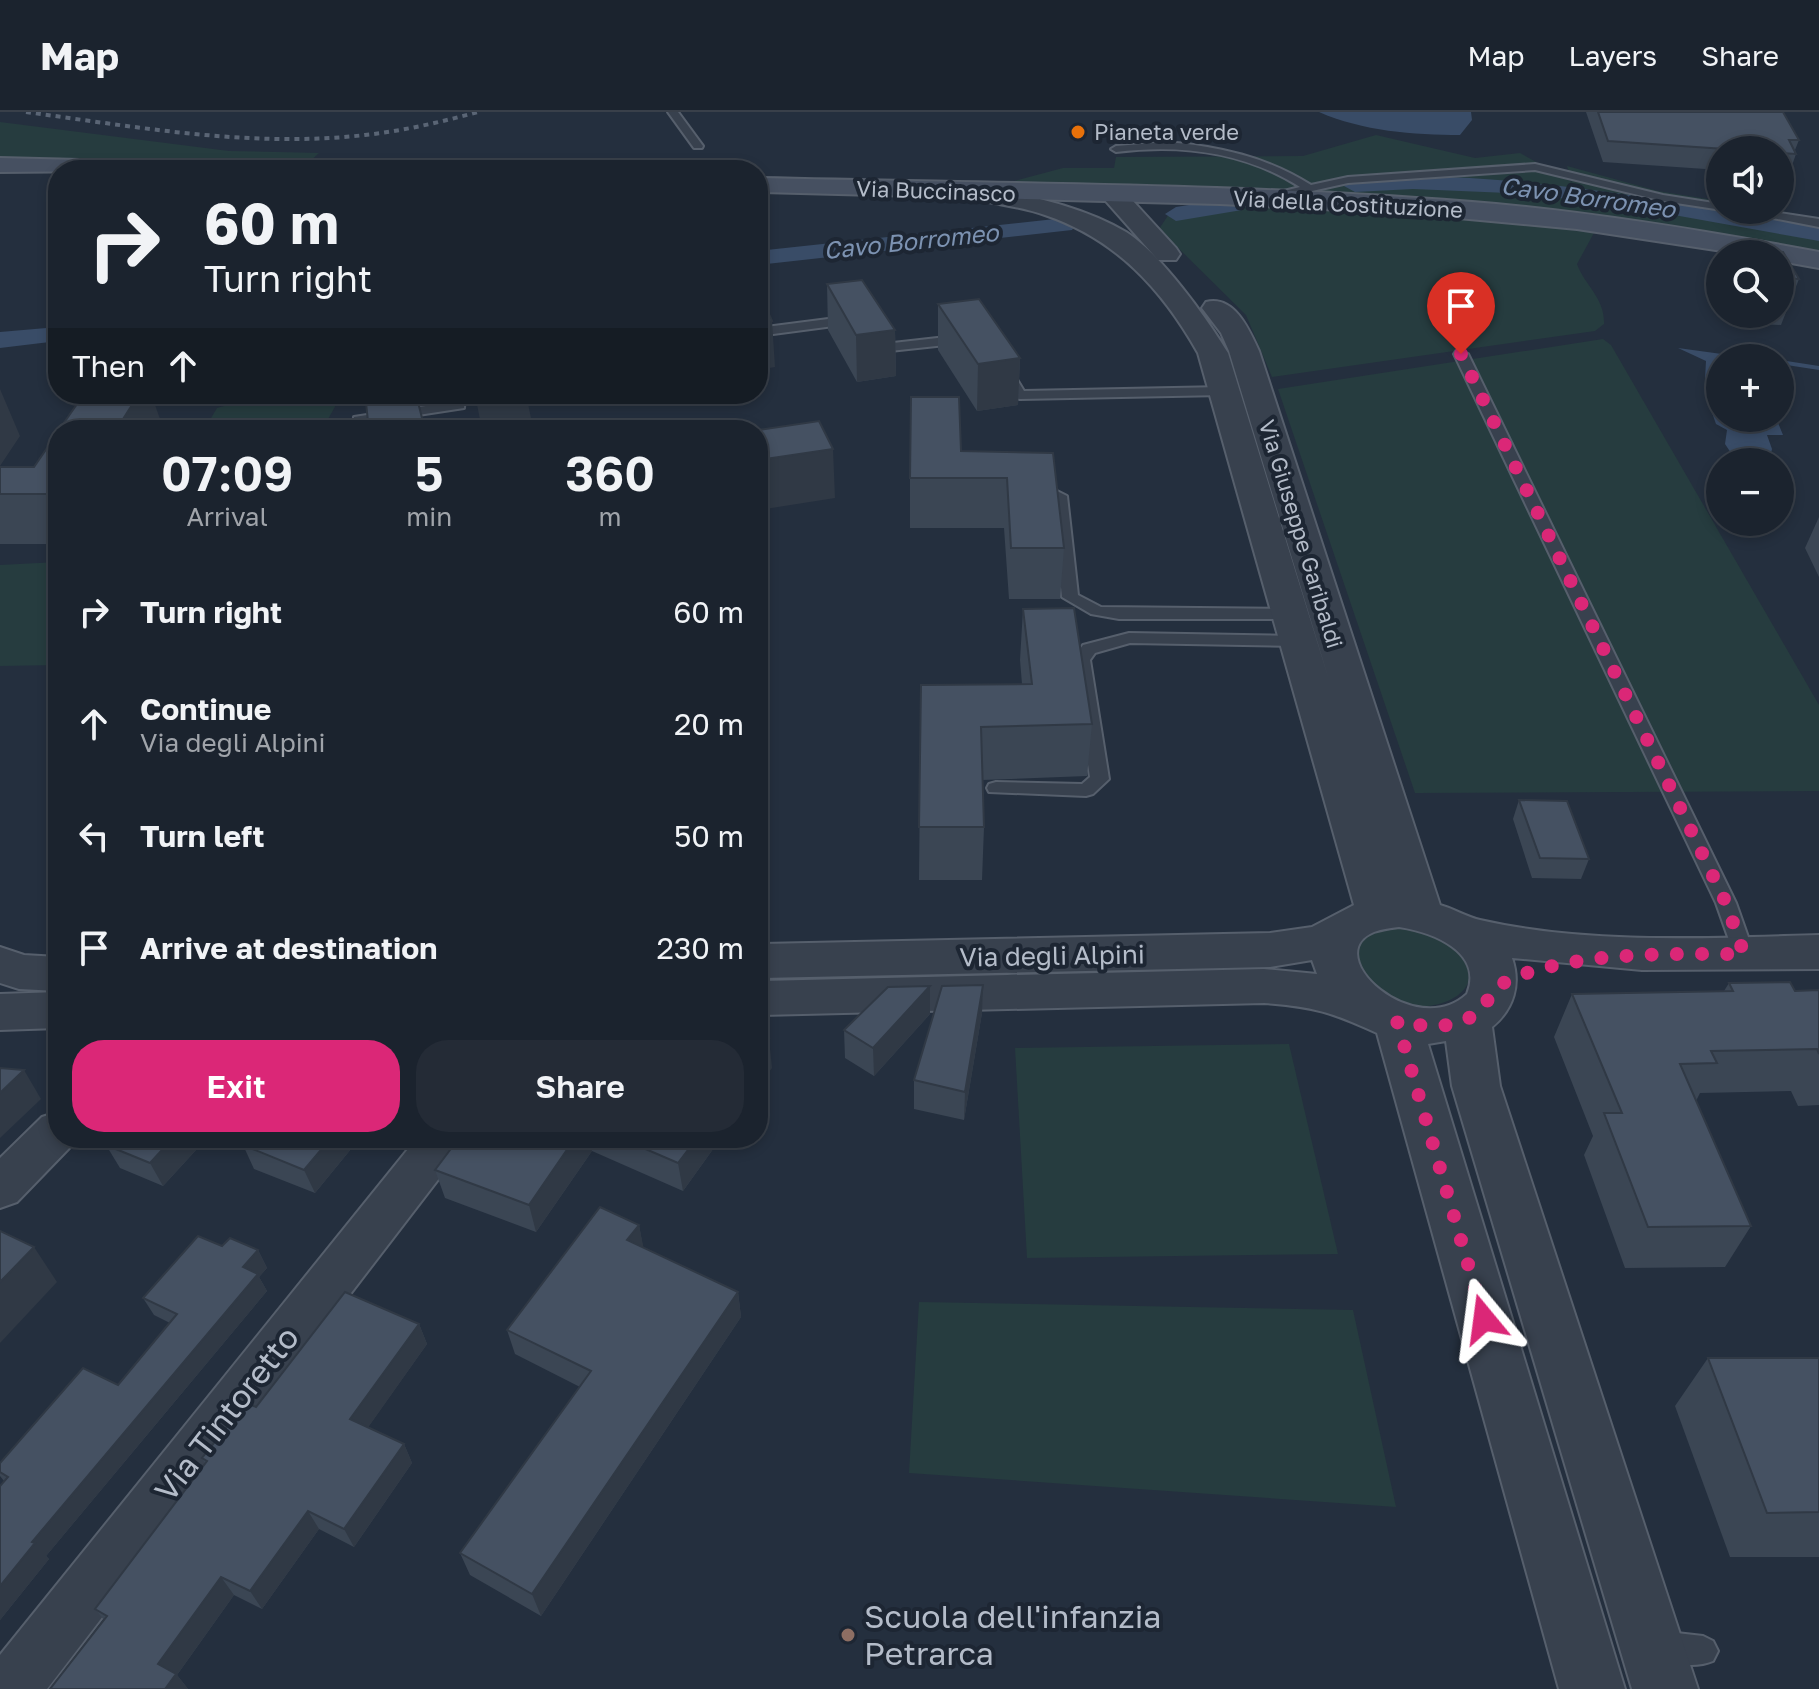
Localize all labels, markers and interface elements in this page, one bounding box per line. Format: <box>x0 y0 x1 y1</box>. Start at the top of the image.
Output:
text: Map <box>40 33 119 78</box>
text: Map <box>1467 39 1525 72</box>
text: Layers <box>1569 39 1657 72</box>
text: Share <box>1701 39 1779 72</box>
place label: Pianeta verde <box>1094 118 1239 145</box>
marker: Pianeta verde <box>1069 123 1087 141</box>
map controls <box>1706 136 1794 536</box>
button: sound <box>1706 136 1794 224</box>
water label: Cavo Borromeo <box>1499 170 1679 223</box>
street label: Via Buccinasco <box>856 174 1016 207</box>
street label: Via della Costituzione <box>1232 184 1464 223</box>
text: 60 m <box>204 189 339 256</box>
icon: right <box>72 192 176 296</box>
water label: Cavo Borromeo <box>822 217 1001 264</box>
button: search <box>1706 240 1794 328</box>
text: Turn right <box>204 257 372 300</box>
pin <box>1427 272 1495 354</box>
icon: arrive <box>1439 284 1483 328</box>
icon: ahead <box>161 344 205 388</box>
button: + <box>1706 344 1794 432</box>
text: Then <box>72 348 145 384</box>
street label: Via Giuseppe Garibaldi <box>1254 416 1349 651</box>
text: 07:09 <box>161 444 293 502</box>
text: 5 <box>415 444 444 502</box>
text: 360 <box>565 444 655 502</box>
button: − <box>1706 448 1794 536</box>
text: Arrival <box>186 501 268 532</box>
text: min <box>406 501 452 532</box>
text: m <box>599 501 622 532</box>
icon: right <box>72 590 116 634</box>
text: Turn right <box>140 594 282 630</box>
text: 60 m <box>673 594 744 630</box>
text: Continue <box>140 691 271 727</box>
icon: ahead <box>72 702 116 746</box>
text: 20 m <box>674 706 744 742</box>
text: Via degli Alpini <box>140 727 326 758</box>
icon: left <box>72 814 116 858</box>
text: Turn left <box>140 818 265 854</box>
text: 50 m <box>674 818 744 854</box>
icon: arrive <box>72 926 116 970</box>
text: Arrive at destination <box>140 930 437 966</box>
text: 230 m <box>656 930 744 966</box>
street label: Via degli Alpini <box>959 938 1145 973</box>
button: Exit <box>72 1040 400 1132</box>
button: Share <box>416 1040 744 1132</box>
position arrow <box>1442 1277 1526 1361</box>
street label: Via Tintoretto <box>146 1319 306 1508</box>
place label: Scuola dell'infanzia Petrarca <box>864 1597 1161 1672</box>
marker: Scuola dell'infanzia Petrarca <box>839 1626 857 1644</box>

